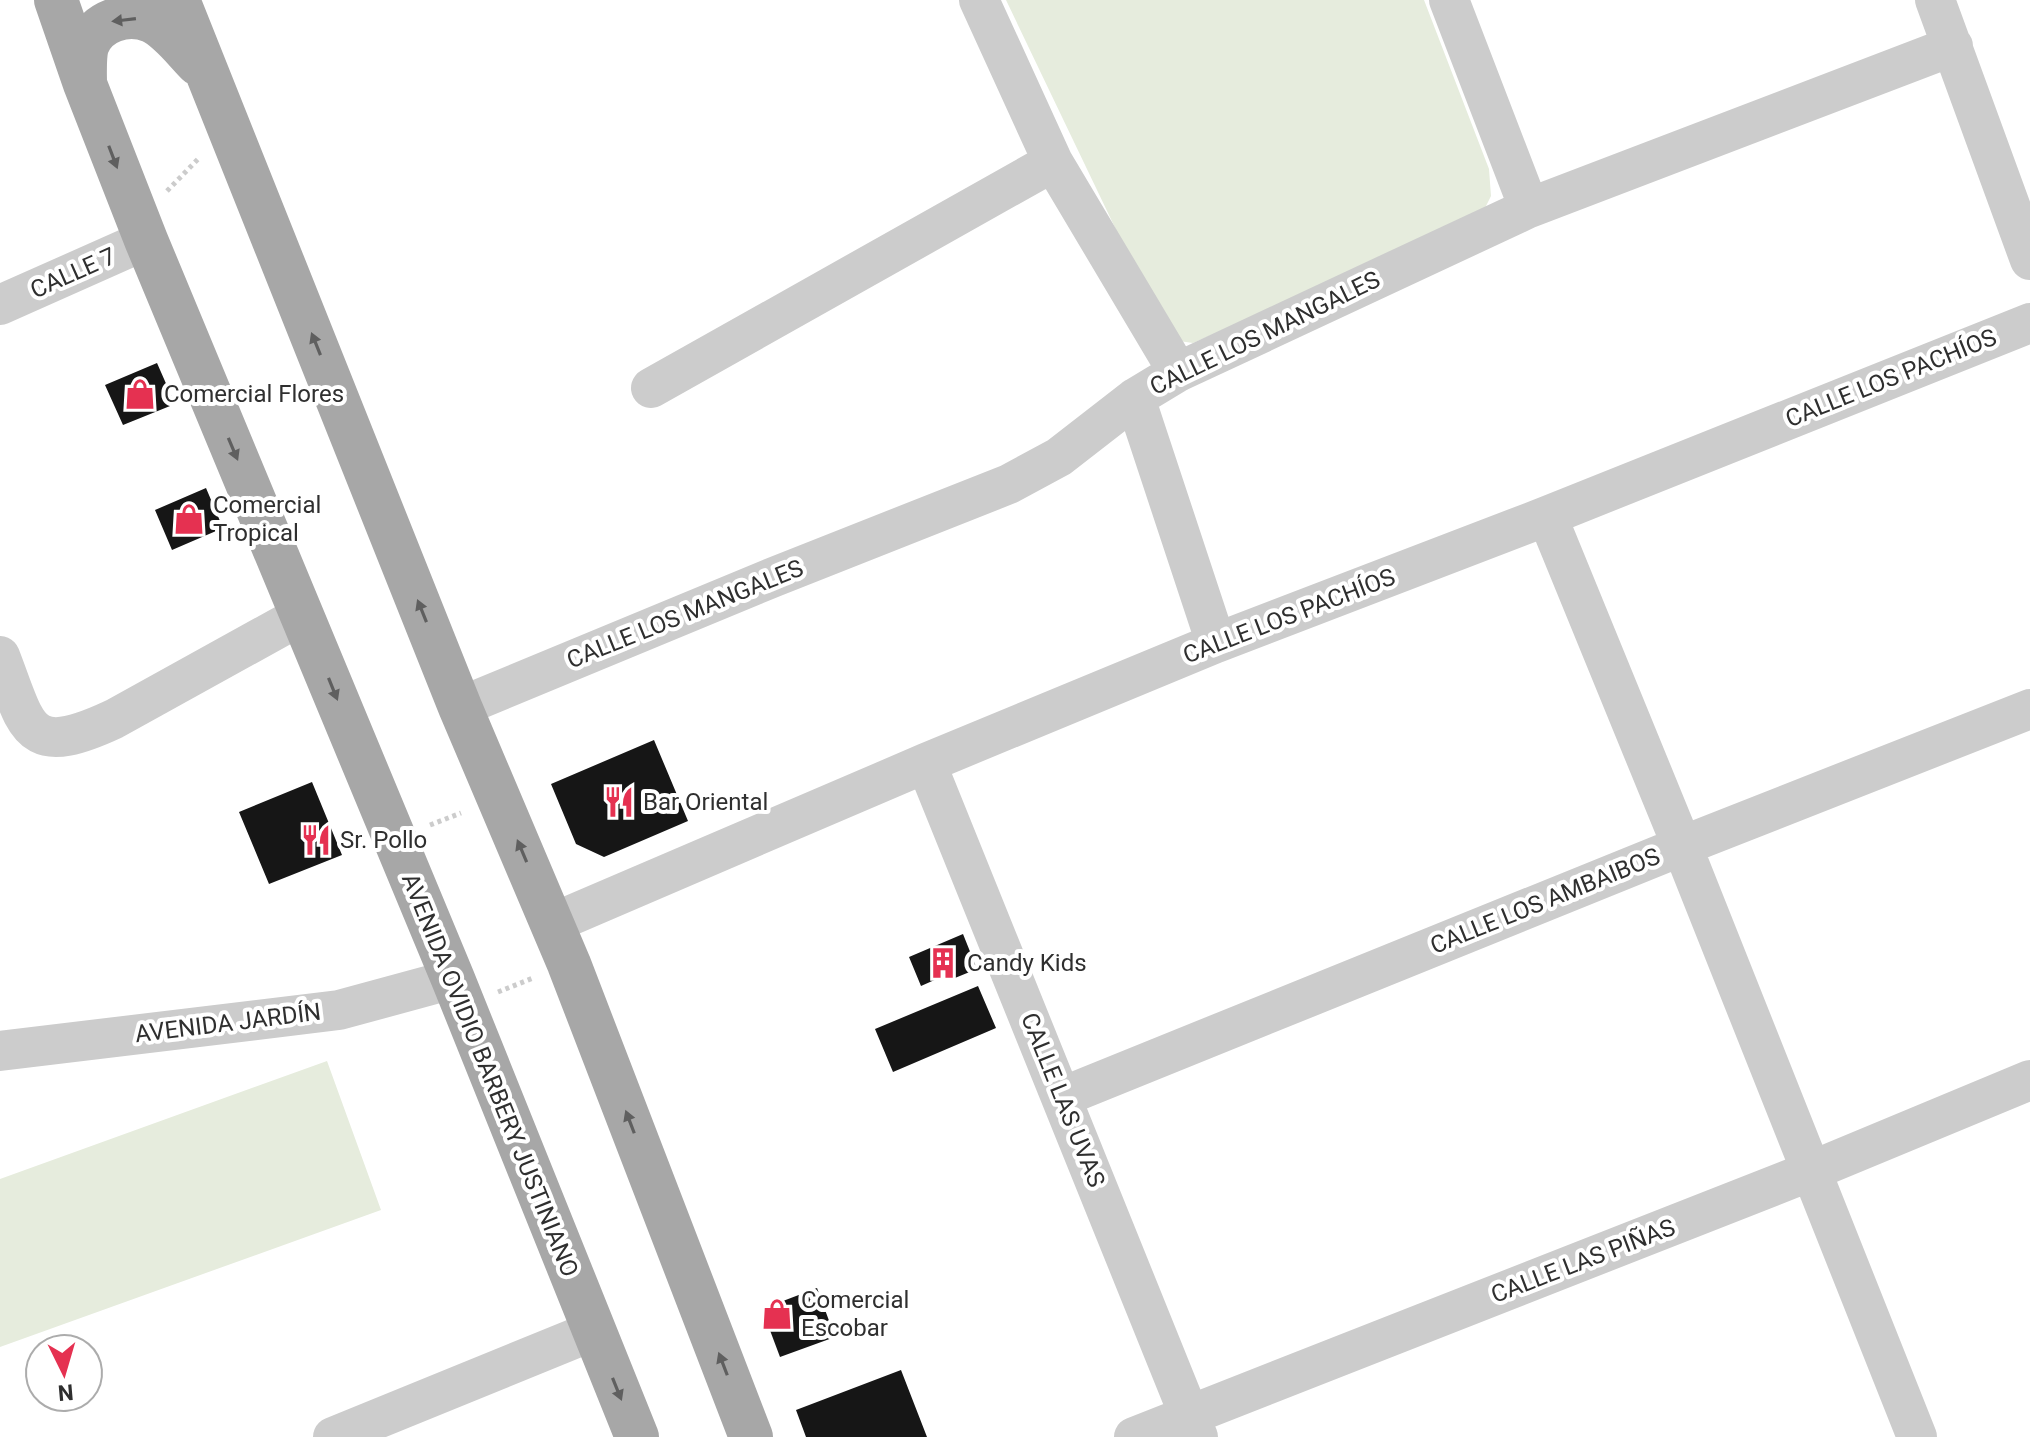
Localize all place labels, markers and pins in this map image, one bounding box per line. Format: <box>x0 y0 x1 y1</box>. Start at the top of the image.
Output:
shop icon: Comercial Flores <box>123 377 157 411</box>
place label: Comercial Flores <box>164 380 344 408</box>
place label: Comercial Tropical <box>213 491 321 547</box>
shop icon: Comercial Tropical <box>172 502 206 536</box>
restaurant icon: Bar Oriental <box>602 785 636 819</box>
place label: Bar Oriental <box>643 788 768 816</box>
restaurant icon: Sr. Pollo <box>299 823 333 857</box>
place label: Sr. Pollo <box>340 826 427 854</box>
building icon: Candy Kids <box>926 946 960 980</box>
place label: Candy Kids <box>967 949 1087 977</box>
place label: Comercial Escobar <box>801 1286 909 1342</box>
shop icon: Comercial Escobar <box>760 1297 794 1331</box>

